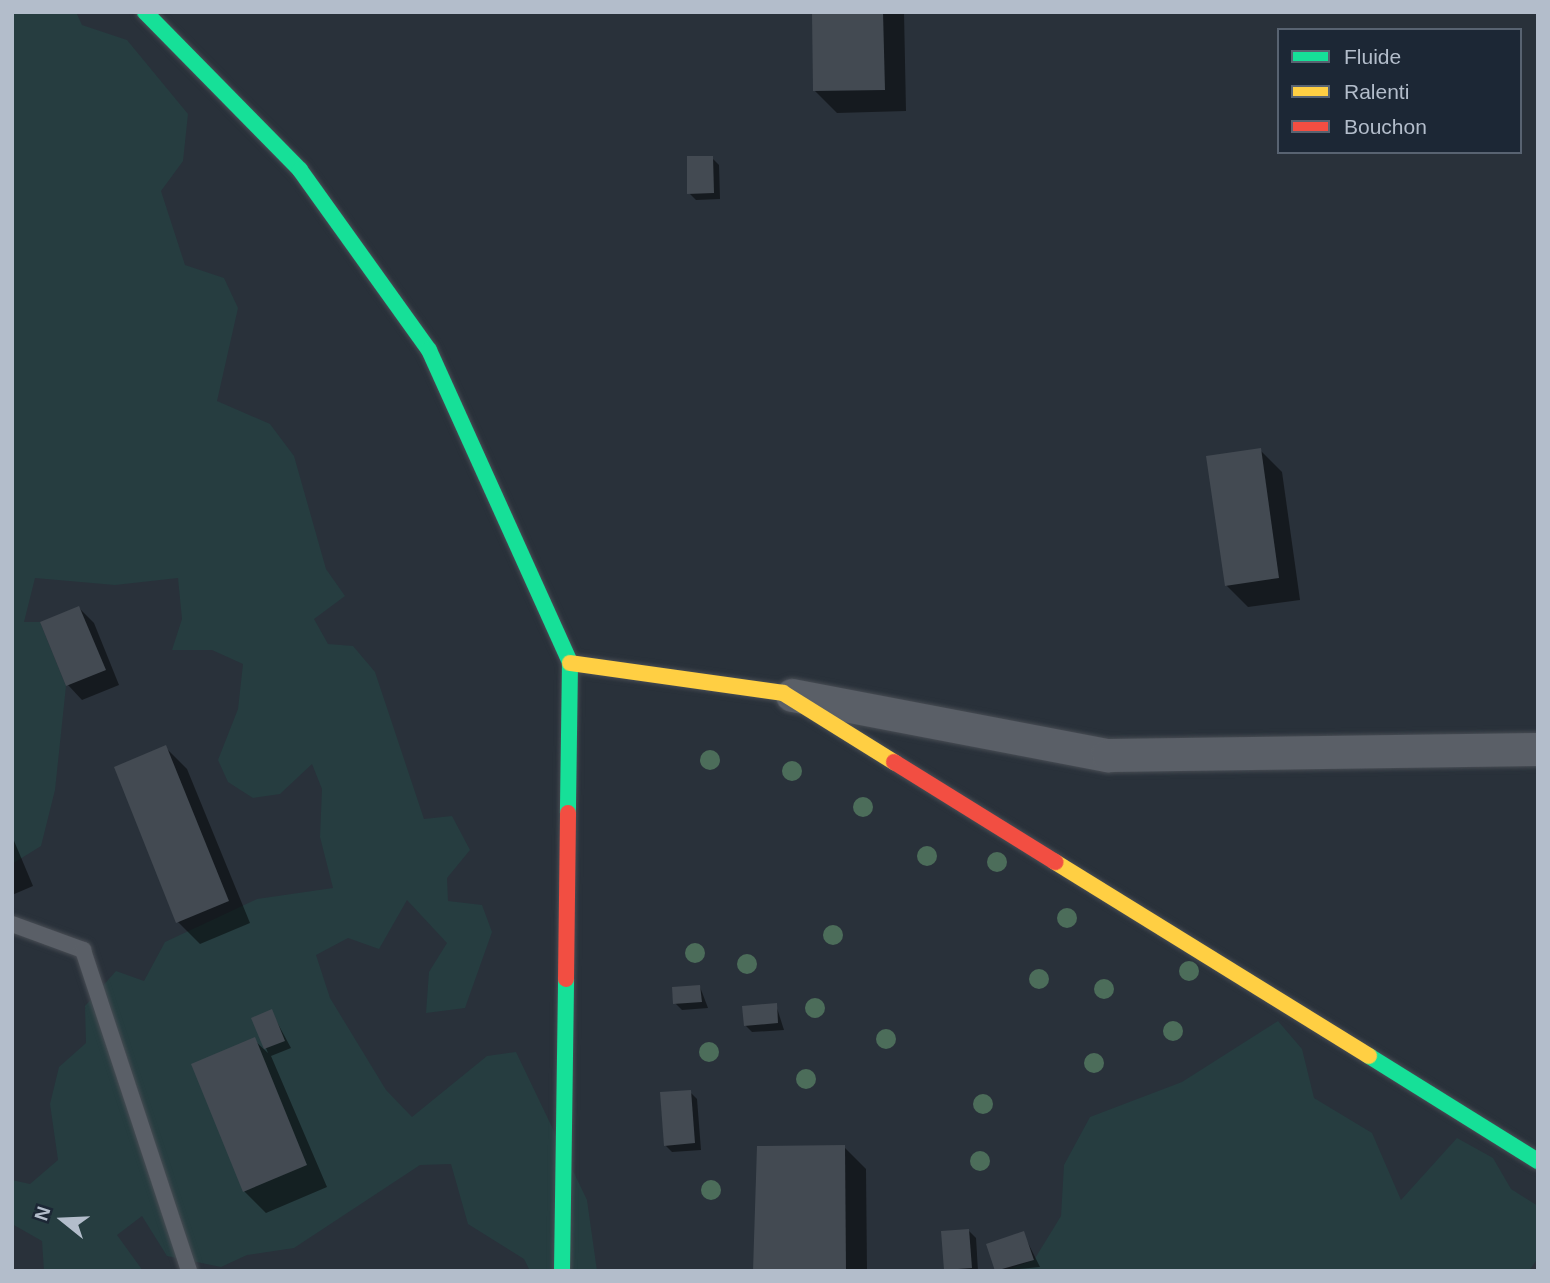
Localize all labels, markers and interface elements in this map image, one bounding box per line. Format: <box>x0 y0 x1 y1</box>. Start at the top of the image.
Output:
legend <box>1277 28 1522 154</box>
text: Fluide <box>1344 45 1401 68</box>
text: Ralenti <box>1344 80 1409 103</box>
text: Bouchon <box>1344 115 1427 138</box>
north arrow <box>28 1185 98 1255</box>
text: N <box>30 1204 55 1223</box>

